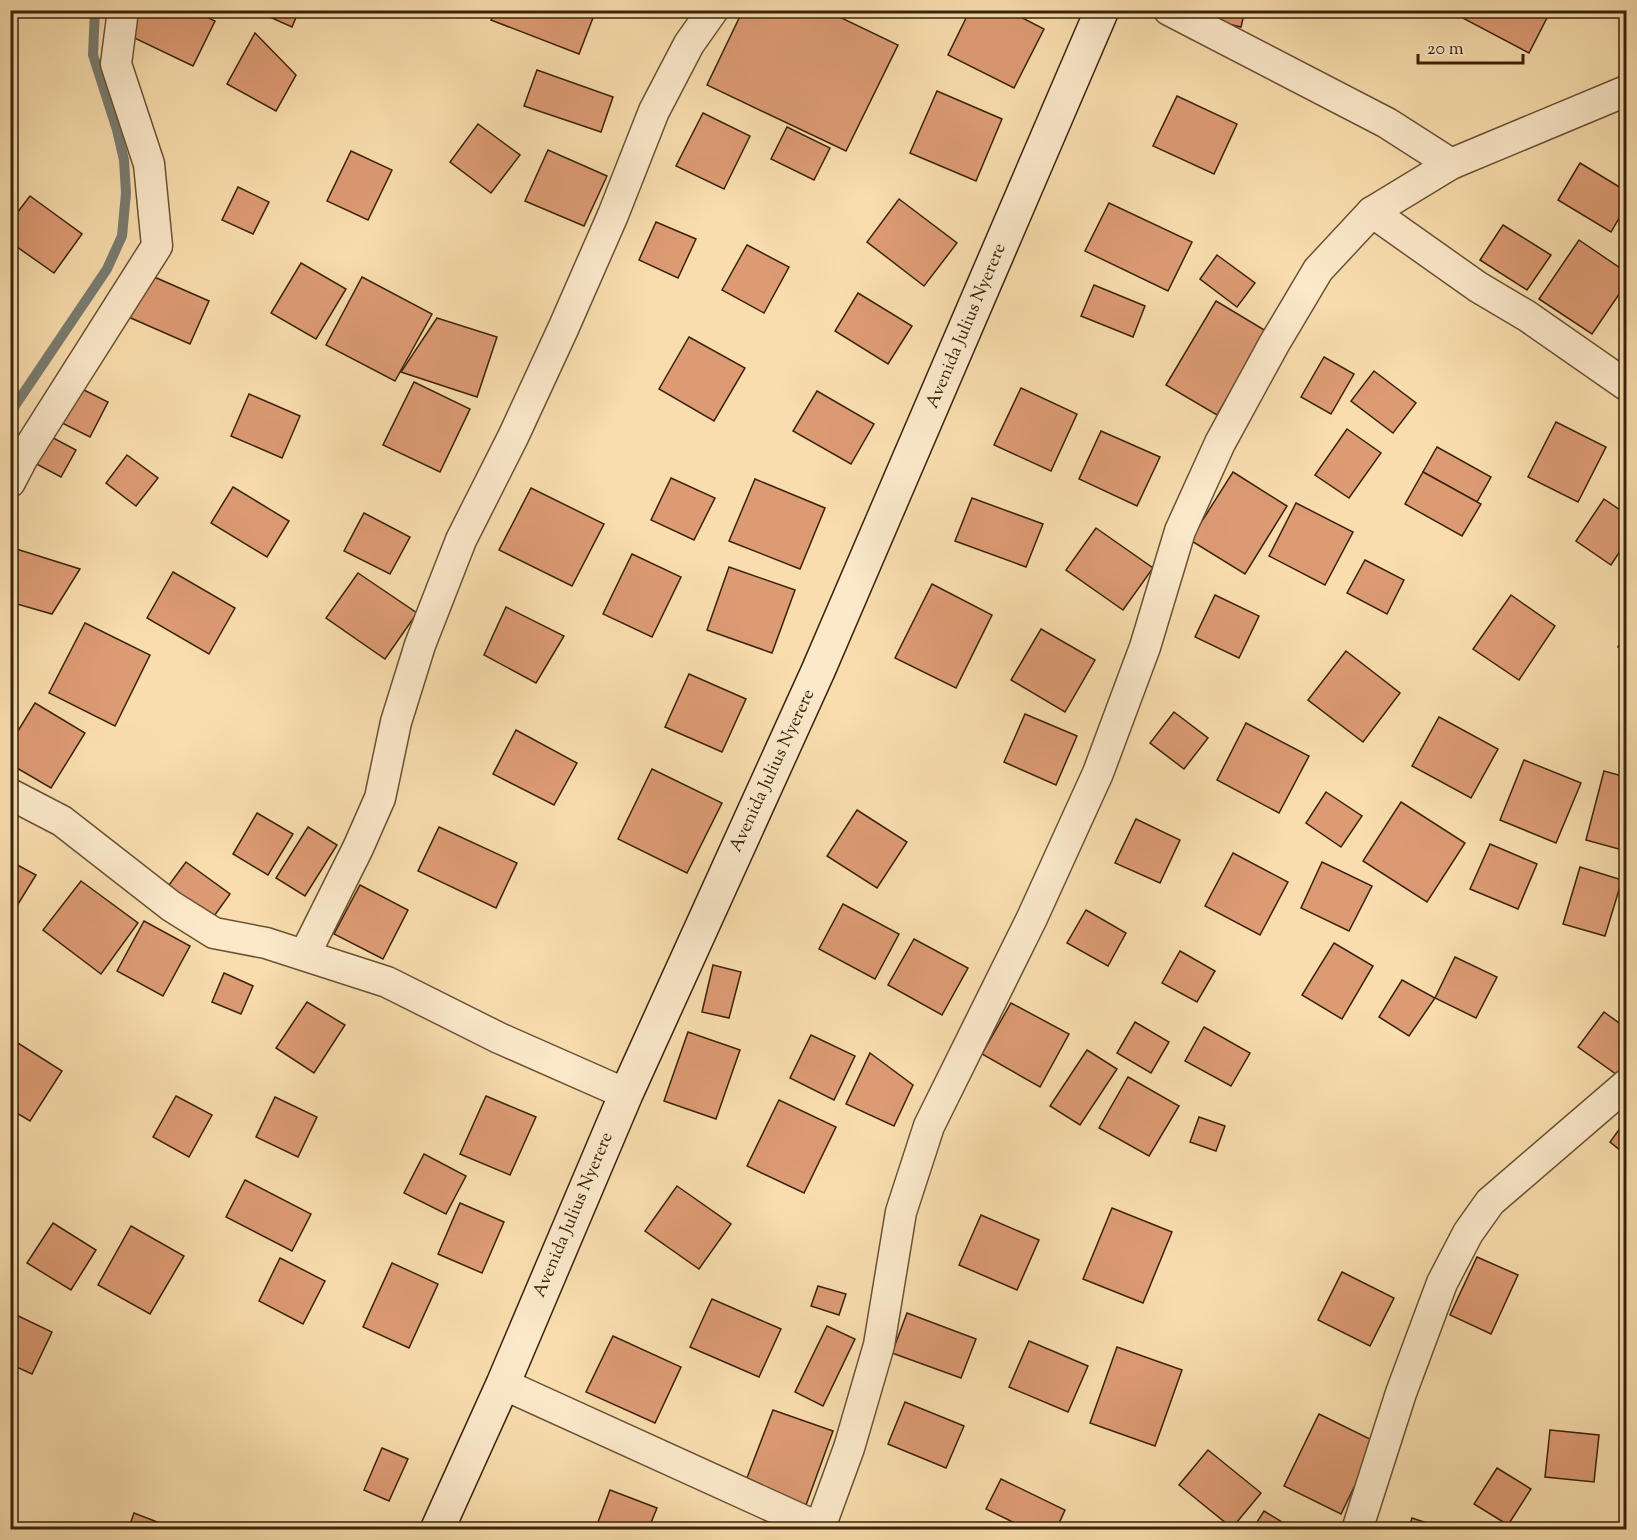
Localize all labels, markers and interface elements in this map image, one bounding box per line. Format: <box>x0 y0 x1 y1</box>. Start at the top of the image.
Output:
scale bar <box>1418 27 1523 65</box>
text: 20 m <box>1427 37 1464 63</box>
street label: Avenida Julius Nyerere <box>920 239 1014 413</box>
street label: Avenida Julius Nyerere <box>724 685 822 857</box>
street label: Avenida Julius Nyerere <box>527 1128 621 1302</box>

